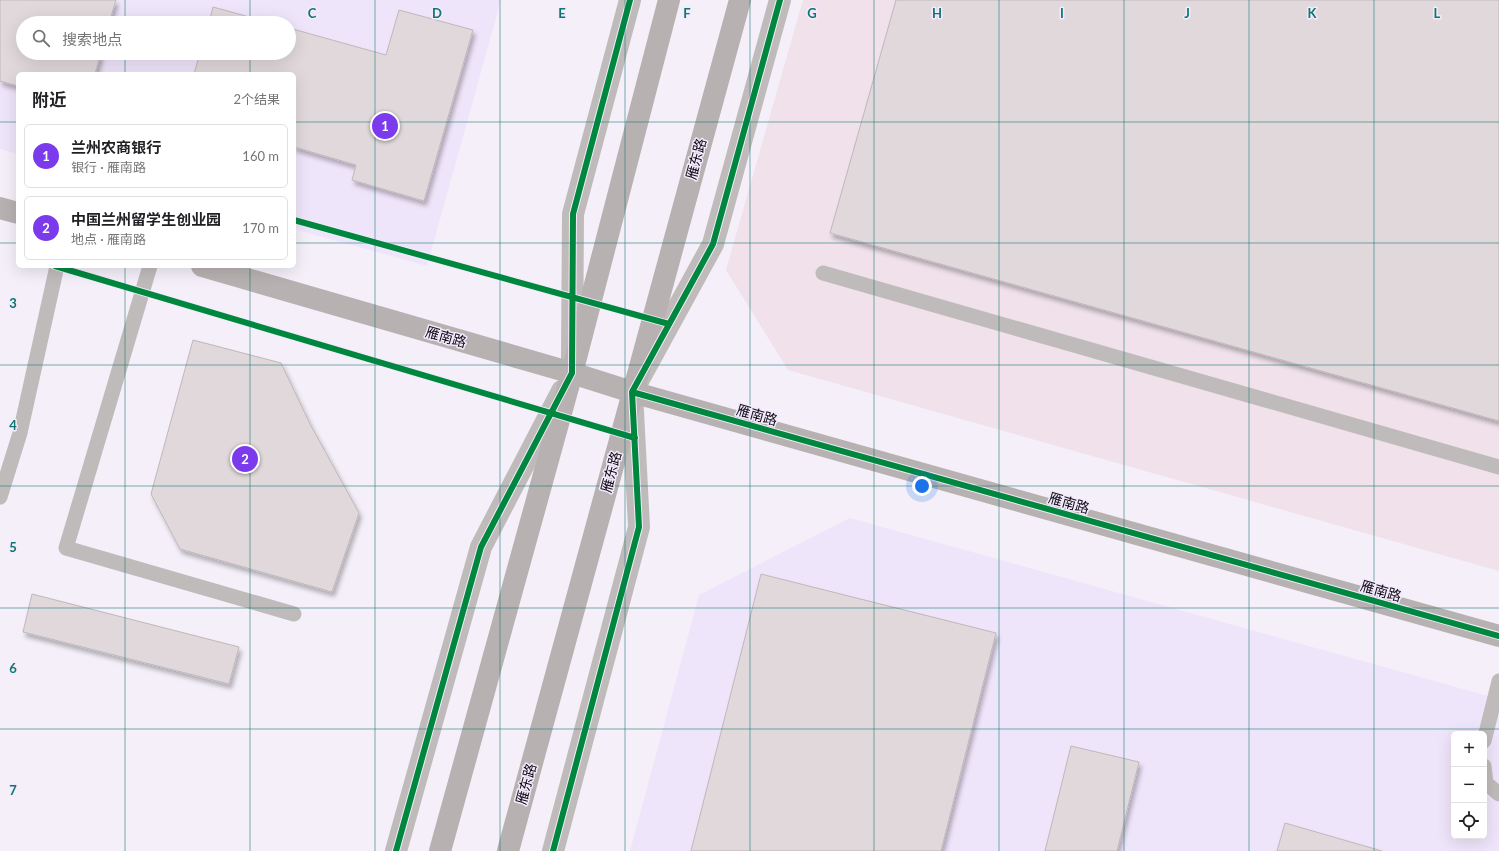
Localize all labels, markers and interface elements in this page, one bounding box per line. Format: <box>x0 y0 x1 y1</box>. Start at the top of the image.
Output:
text: C <box>308 5 317 21</box>
text: D <box>432 5 442 21</box>
text: E <box>558 5 566 21</box>
text: F <box>683 5 691 21</box>
text: G <box>807 5 817 21</box>
text: H <box>932 5 942 21</box>
text: I <box>1060 5 1064 21</box>
text: J <box>1184 5 1190 21</box>
text: K <box>1308 5 1318 21</box>
text: L <box>1434 5 1441 21</box>
search box <box>16 16 296 60</box>
icon: search <box>30 27 52 49</box>
text: 搜索地点 <box>62 30 122 48</box>
text: 附近 <box>32 89 66 110</box>
text: 2个结果 <box>233 91 280 107</box>
pin: 1 <box>372 111 398 141</box>
street label: 雁东路 <box>682 136 709 181</box>
text: 兰州农商银行 <box>71 138 161 156</box>
text: 1 <box>42 148 50 164</box>
text: 160 m <box>242 148 279 164</box>
text: 银行 · 雁南路 <box>71 159 146 175</box>
text: 中国兰州留学生创业园 <box>71 210 221 228</box>
text: 2 <box>42 220 50 236</box>
text: 170 m <box>242 220 279 236</box>
text: 地点 · 雁南路 <box>71 231 146 247</box>
text: 3 <box>9 295 17 311</box>
street label: 雁南路 <box>424 323 469 350</box>
street label: 雁南路 <box>735 401 780 428</box>
text: 4 <box>9 417 17 433</box>
pin: 2 <box>232 444 258 474</box>
street label: 雁东路 <box>597 449 624 494</box>
your location <box>912 476 932 496</box>
street label: 雁南路 <box>1047 489 1092 516</box>
text: 5 <box>9 539 17 555</box>
street label: 雁南路 <box>1359 577 1404 604</box>
text: 6 <box>9 660 17 676</box>
map controls <box>1451 731 1487 839</box>
button: + <box>1451 731 1487 767</box>
street label: 雁东路 <box>512 761 539 806</box>
button: − <box>1451 767 1487 803</box>
text: 7 <box>9 782 17 798</box>
button: locate <box>1451 803 1487 839</box>

